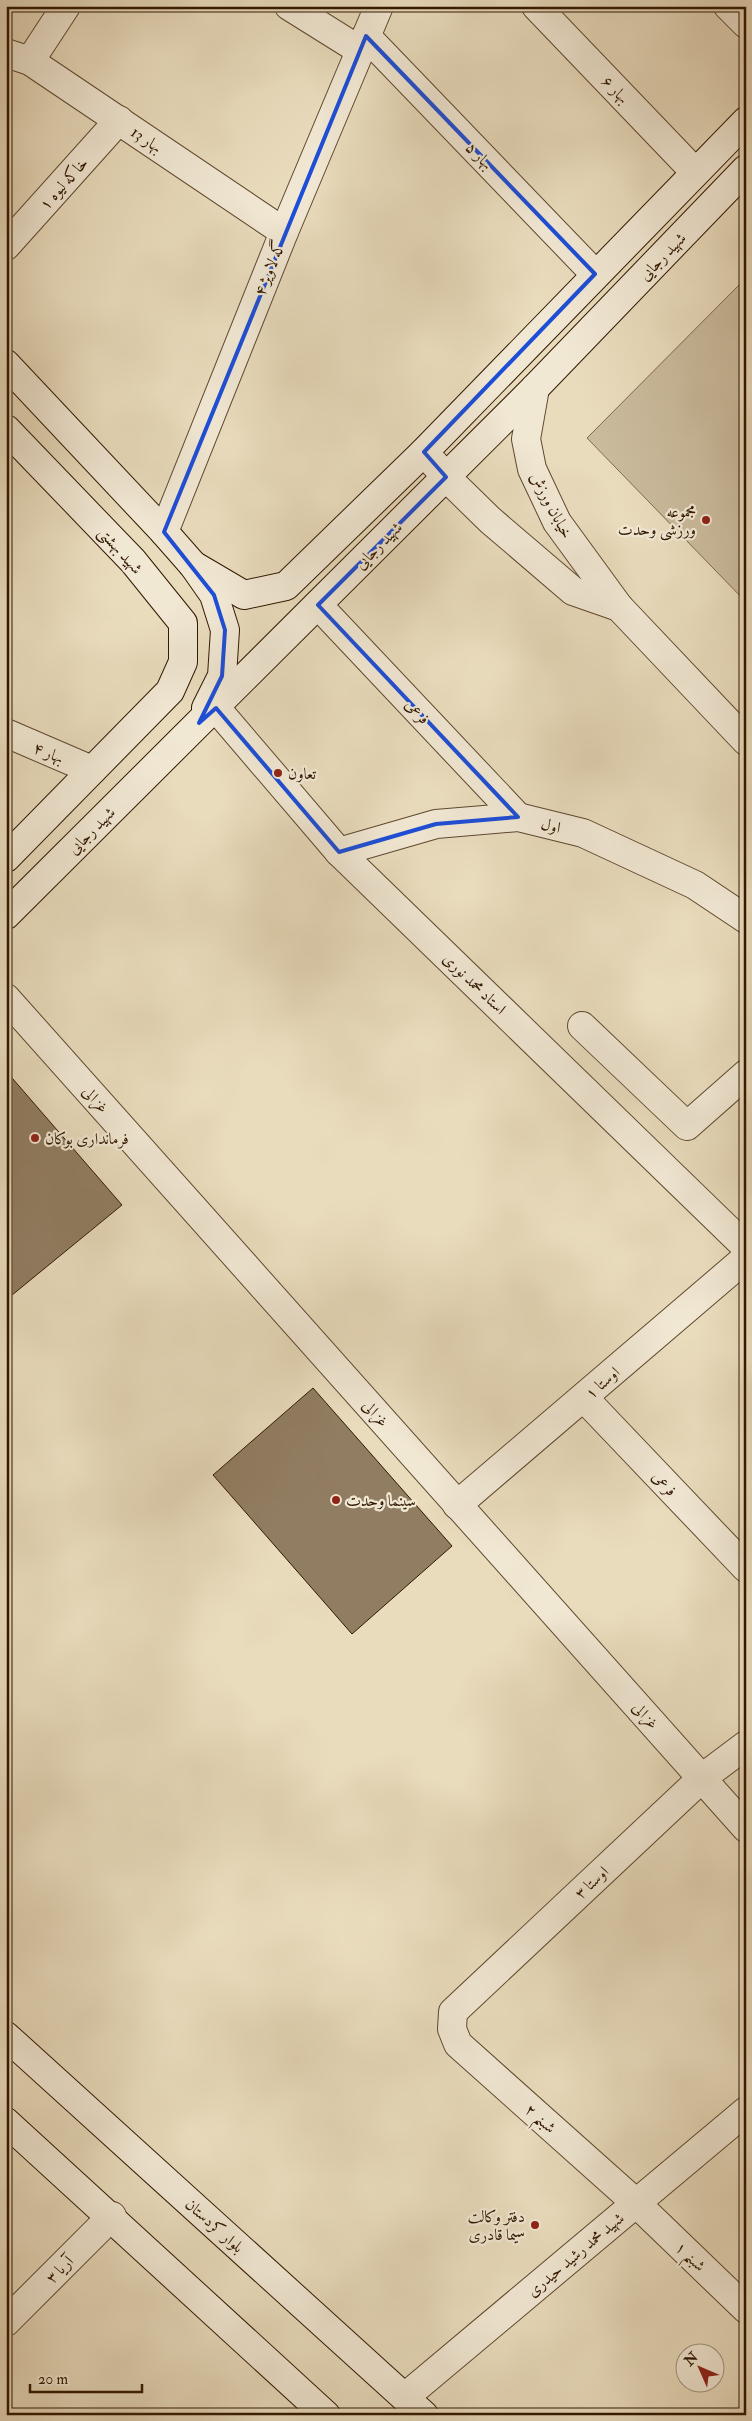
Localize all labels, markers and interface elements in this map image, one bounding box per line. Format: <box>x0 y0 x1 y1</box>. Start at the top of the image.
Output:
street label: بهار ۶ <box>597 71 633 108</box>
street label: بهار 13 <box>127 122 166 158</box>
street label: بهار ۵ <box>461 137 497 174</box>
street label: خاکه لیوه ۱ <box>35 153 93 214</box>
street label: شهید رجایی <box>635 228 690 285</box>
street label: گه لاویژ ۴ <box>248 237 290 299</box>
street label: خیابان ورزش <box>525 469 577 542</box>
place label: مجموعه ورزشی وحدت <box>618 502 696 541</box>
marker: مجموعه ورزشی وحدت <box>700 514 712 526</box>
street label: شهید رجایی <box>351 518 407 574</box>
street label: شهید بهشتی <box>93 523 147 579</box>
street label: فرعی <box>401 695 434 729</box>
street label: بهار ۴ <box>30 738 67 768</box>
place label: تعاون <box>288 764 317 784</box>
marker: تعاون <box>272 767 284 779</box>
street label: شهید رجایی <box>64 803 120 859</box>
street label: اول <box>539 814 563 838</box>
street label: استاد محمد نوری <box>438 949 510 1019</box>
street label: غزالی <box>77 1082 113 1118</box>
place label: فرمانداری بوکان <box>45 1129 129 1149</box>
marker: فرمانداری بوکان <box>29 1132 41 1144</box>
street label: اوستا ۱ <box>581 1362 624 1403</box>
street label: غزالی <box>357 1396 393 1432</box>
street label: فرعی <box>648 1467 681 1501</box>
place label: سینما وحدت <box>346 1491 416 1511</box>
marker: سینما وحدت <box>330 1494 342 1506</box>
street label: غزالی <box>627 1698 663 1734</box>
street label: اوستا ۳ <box>570 1862 613 1903</box>
street label: شبنم ۲ <box>517 2100 560 2142</box>
street label: بلوار کردستان <box>181 2194 248 2257</box>
place label: دفتر وکالت سیما قادری <box>468 2207 525 2245</box>
street label: شهید محمد رشید حیدری <box>523 2208 628 2301</box>
marker: دفتر وکالت سیما قادری <box>529 2219 541 2231</box>
street label: شبنم ۱ <box>667 2237 710 2280</box>
street label: آریا ۳ <box>42 2251 79 2288</box>
north arrow <box>674 2344 724 2394</box>
text: N <box>680 2348 702 2370</box>
scale bar <box>30 2361 142 2393</box>
text: 20 m <box>38 2370 68 2389</box>

